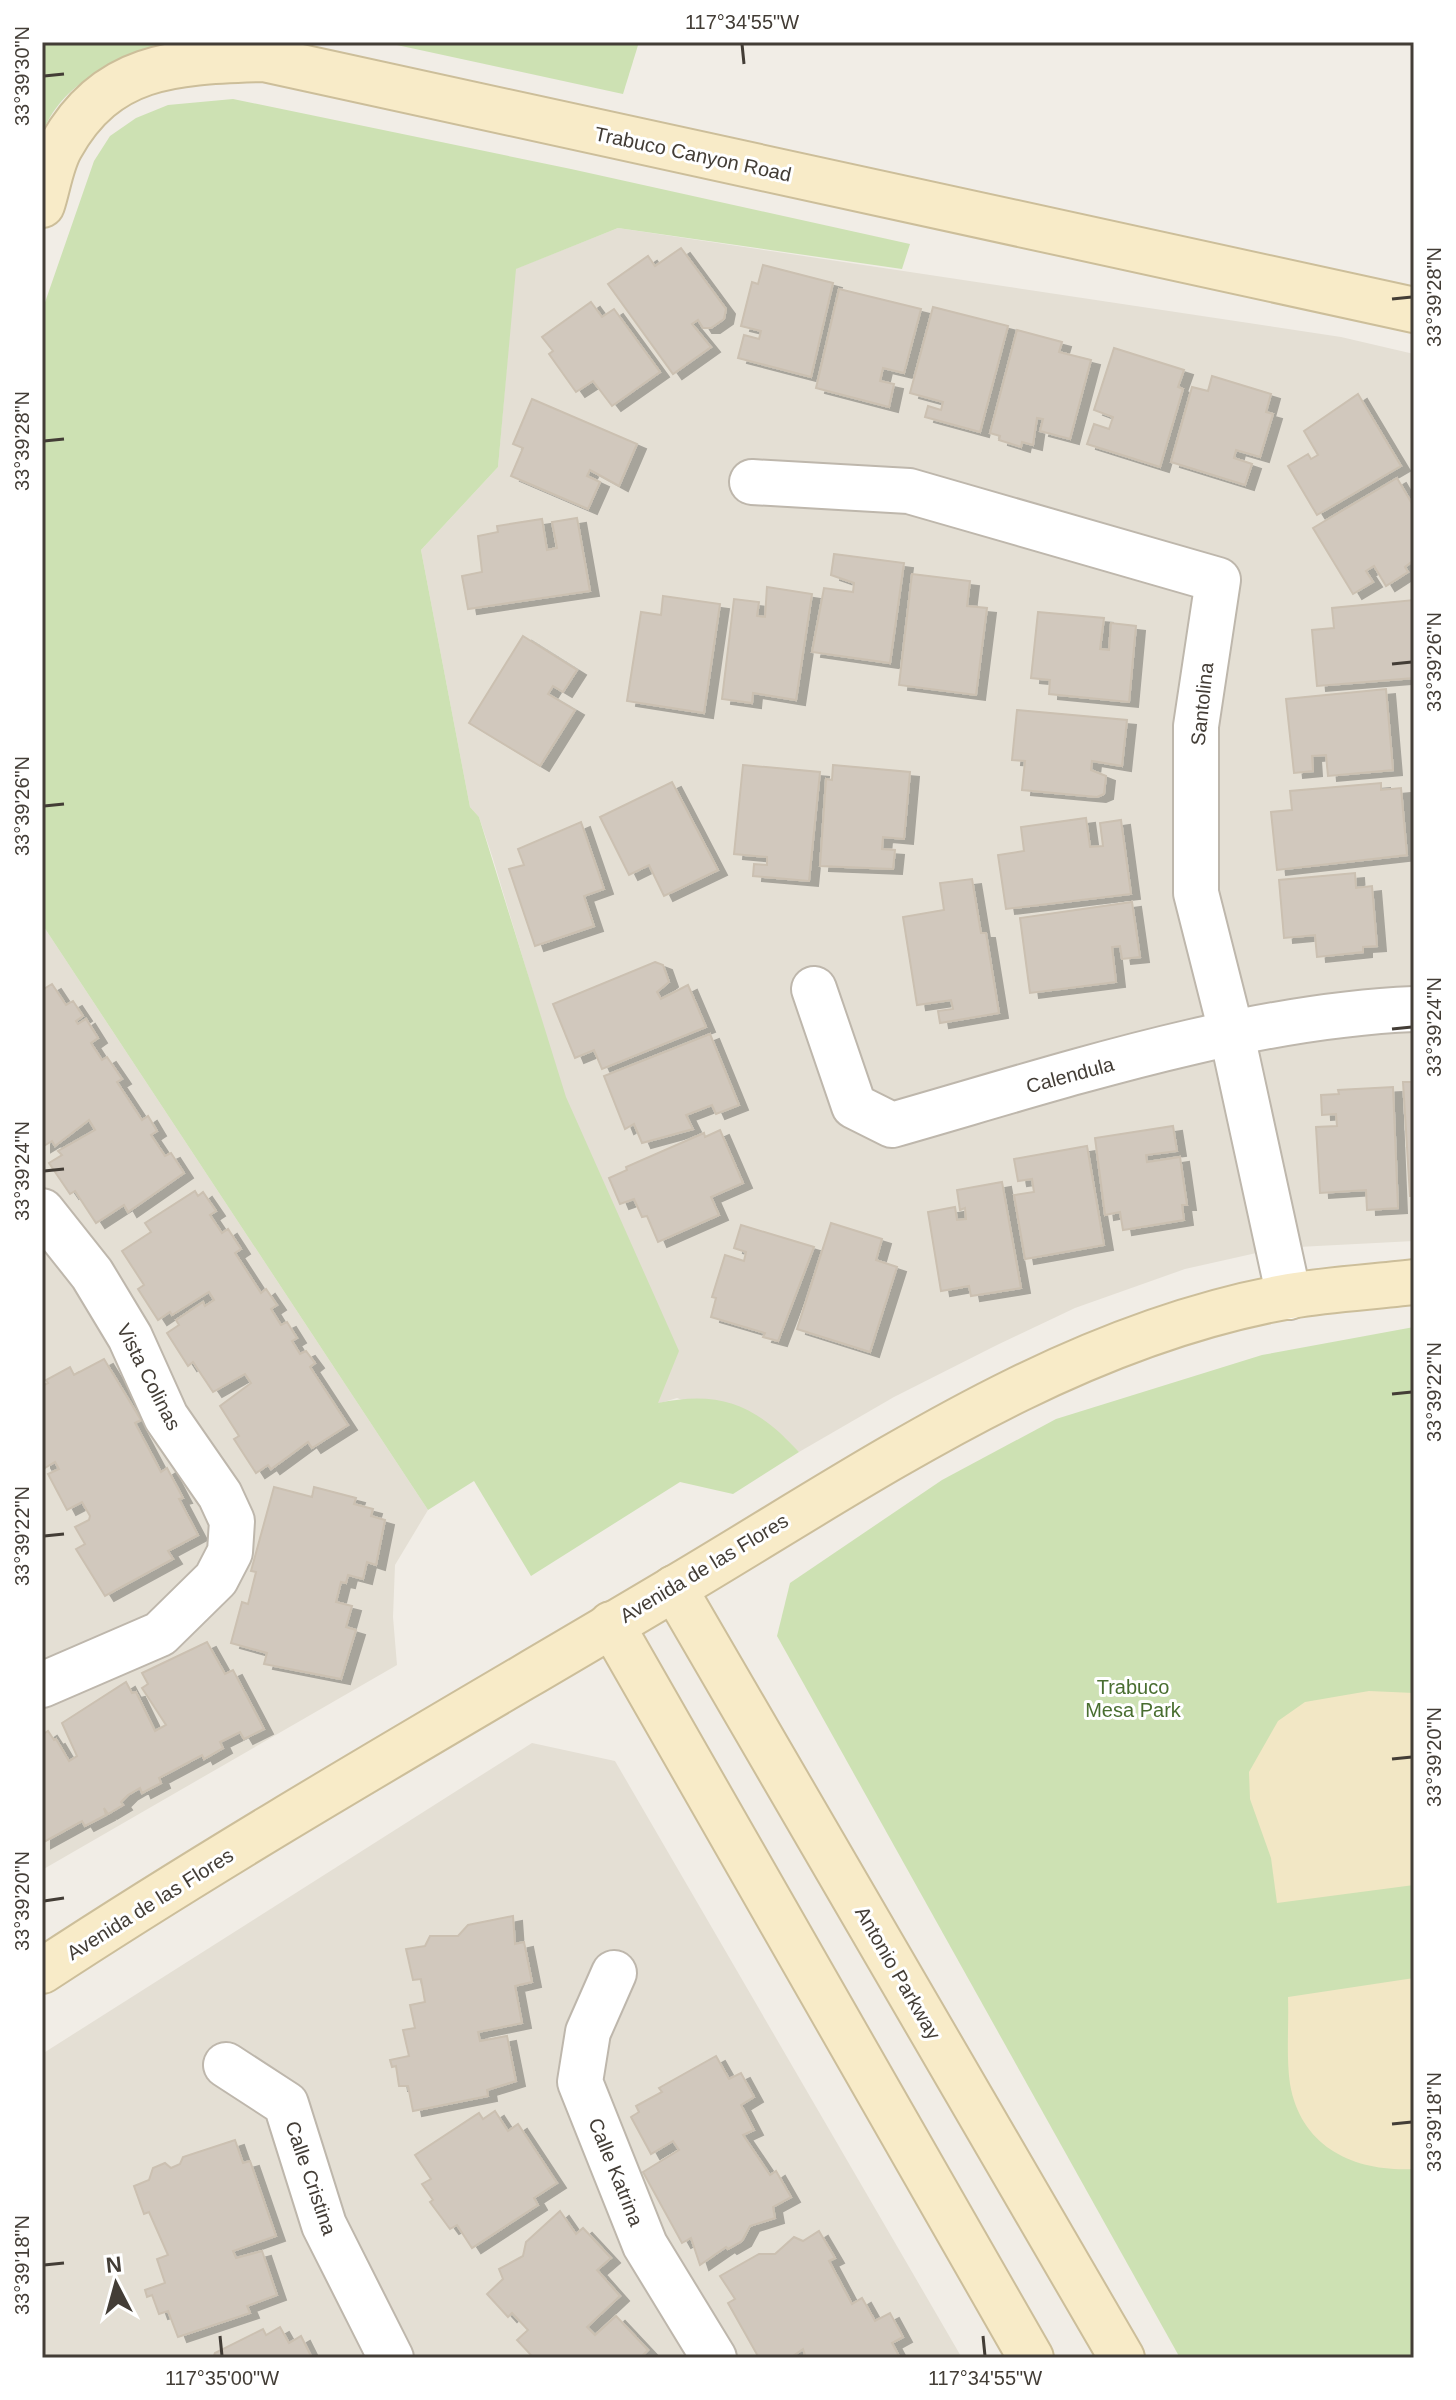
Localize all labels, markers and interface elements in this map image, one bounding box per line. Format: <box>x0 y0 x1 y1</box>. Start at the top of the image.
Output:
text: 117°34'55"W <box>685 11 799 33</box>
text: 33°39'30"N <box>11 26 33 126</box>
street label: Trabuco Canyon Road <box>593 122 793 186</box>
text: 33°39'28"N <box>1423 247 1445 347</box>
text: 33°39'28"N <box>11 391 33 491</box>
text: 33°39'26"N <box>1423 612 1445 712</box>
street label: Santolina <box>1187 661 1217 747</box>
text: 33°39'26"N <box>11 756 33 856</box>
text: 33°39'24"N <box>1423 977 1445 1077</box>
street label: Calendula <box>1024 1052 1117 1097</box>
text: 33°39'24"N <box>11 1121 33 1221</box>
street label: Vista Colinas <box>113 1320 185 1434</box>
text: 33°39'22"N <box>1423 1342 1445 1442</box>
text: 33°39'22"N <box>11 1486 33 1586</box>
street label: Avenida de las Flores <box>616 1509 792 1627</box>
park label: Trabuco Mesa Park <box>1085 1676 1182 1721</box>
text: 33°39'20"N <box>1423 1707 1445 1807</box>
street label: Avenida de las Flores <box>63 1844 237 1964</box>
text: 33°39'20"N <box>11 1851 33 1951</box>
street label: Antonio Parkway <box>851 1903 945 2043</box>
text: 33°39'18"N <box>1423 2072 1445 2172</box>
street label: Calle Katrina <box>584 2115 648 2230</box>
street label: Calle Cristina <box>281 2118 341 2239</box>
text: 33°39'18"N <box>11 2215 33 2315</box>
north arrow <box>76 2244 156 2324</box>
text: N <box>105 2251 123 2278</box>
text: 117°35'00"W <box>165 2367 279 2389</box>
text: 117°34'55"W <box>928 2367 1042 2389</box>

